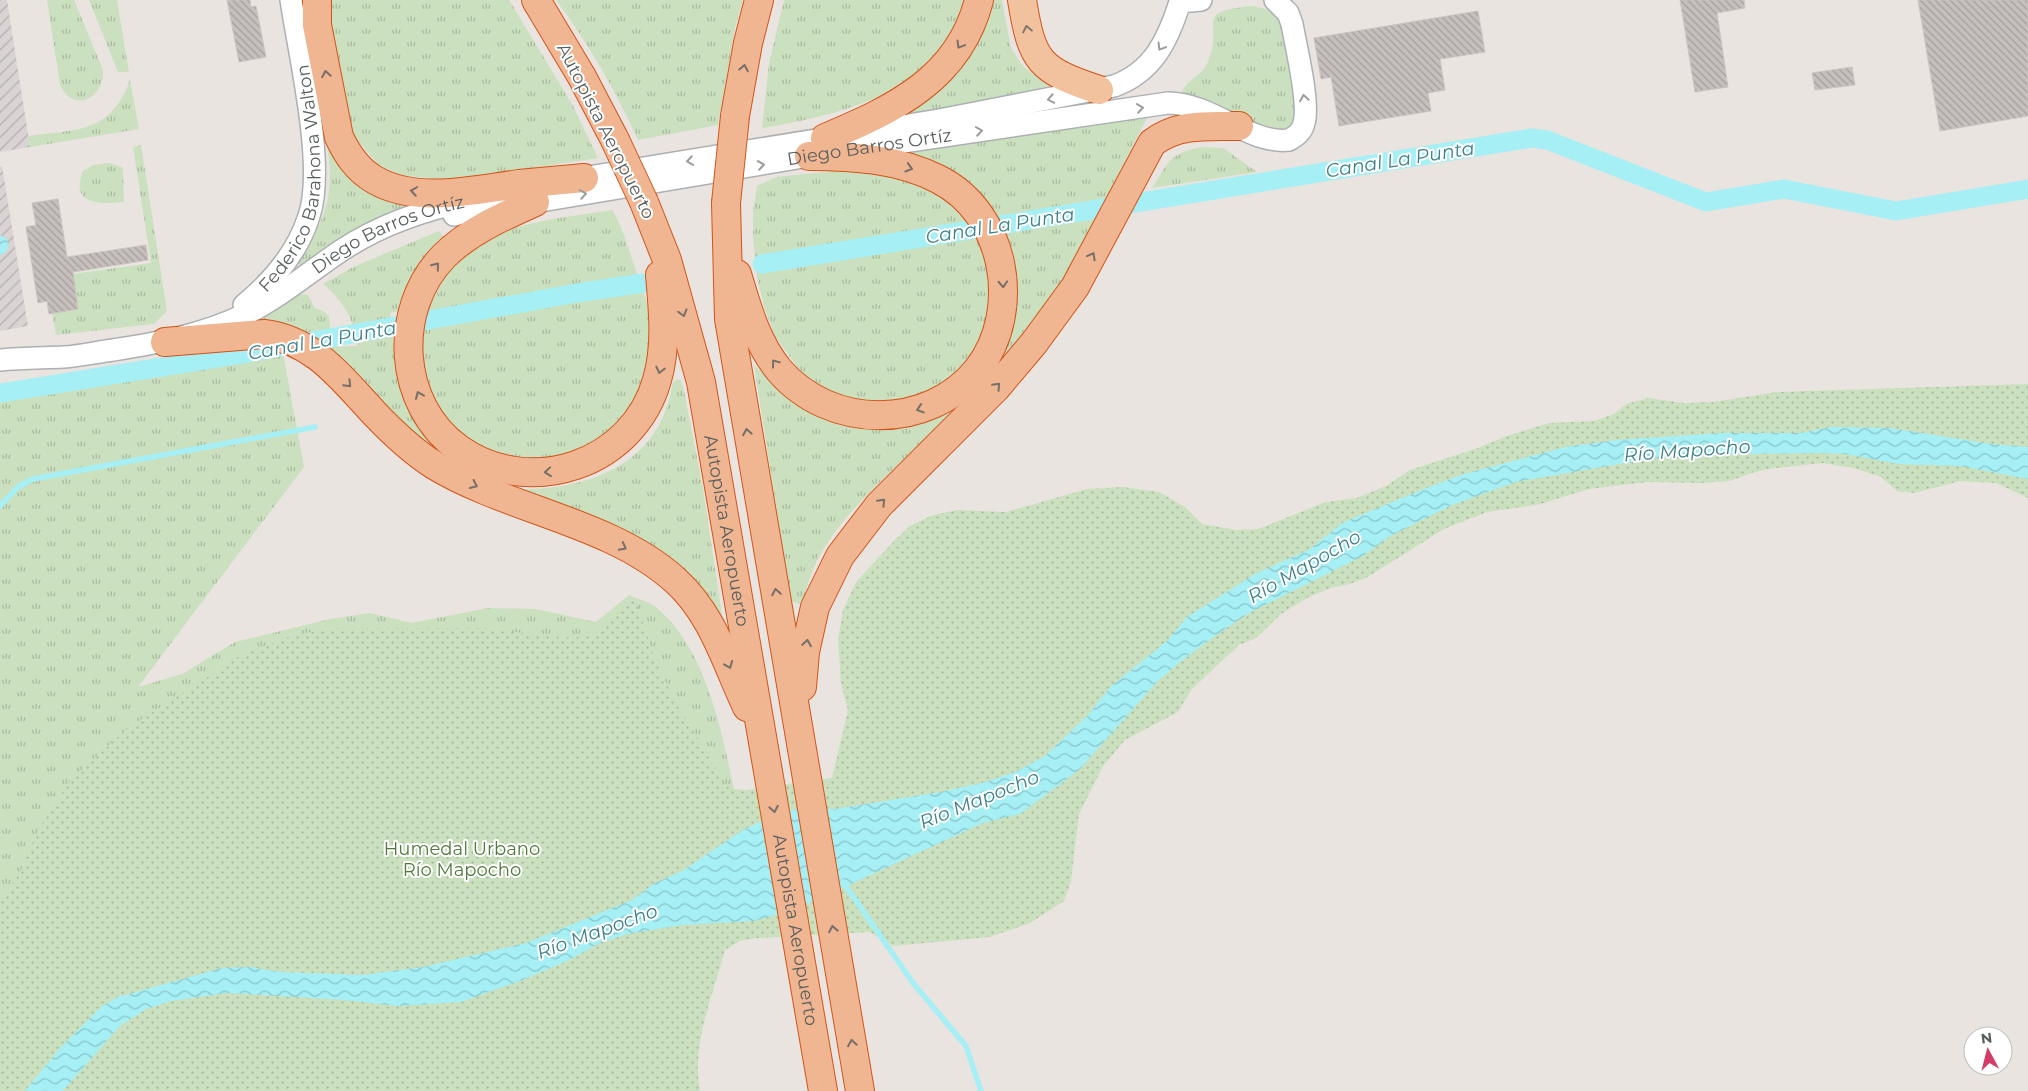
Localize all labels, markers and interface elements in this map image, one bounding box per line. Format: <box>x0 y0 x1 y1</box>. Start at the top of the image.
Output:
one-way arrow <box>1022 25 1033 34</box>
one-way arrow <box>957 39 966 48</box>
street label: Autopista Aeropuerto <box>552 40 660 222</box>
one-way arrow <box>1158 41 1168 50</box>
street label: Federico Barahona Walton <box>254 63 326 297</box>
one-way arrow <box>738 63 748 72</box>
one-way arrow <box>321 69 331 78</box>
one-way arrow <box>1047 94 1056 104</box>
one-way arrow <box>1299 94 1310 102</box>
one-way arrow <box>1135 103 1144 113</box>
street label: Diego Barros Ortíz <box>786 124 953 170</box>
one-way arrow <box>974 127 983 137</box>
water label: Canal La Punta <box>1324 136 1476 183</box>
one-way arrow <box>686 155 695 165</box>
one-way arrow <box>756 160 765 170</box>
one-way arrow <box>905 162 913 172</box>
one-way arrow <box>409 186 417 197</box>
one-way arrow <box>579 190 587 200</box>
street label: Diego Barros Ortíz <box>307 191 466 279</box>
water label: Canal La Punta <box>924 202 1076 249</box>
one-way arrow <box>1086 252 1096 261</box>
one-way arrow <box>430 263 438 272</box>
one-way arrow <box>997 280 1008 288</box>
one-way arrow <box>678 308 688 317</box>
water label: Canal La Punta <box>246 316 398 365</box>
one-way arrow <box>772 359 781 369</box>
one-way arrow <box>655 365 666 374</box>
one-way arrow <box>342 378 351 387</box>
one-way arrow <box>991 383 1000 392</box>
one-way arrow <box>414 391 425 400</box>
one-way arrow <box>916 403 924 413</box>
one-way arrow <box>743 428 753 436</box>
street label: Autopista Aeropuerto <box>699 433 754 628</box>
water label: Río Mapocho <box>1623 435 1751 466</box>
one-way arrow <box>544 466 552 477</box>
one-way arrow <box>468 478 477 488</box>
one-way arrow <box>876 499 885 508</box>
water label: Río Mapocho <box>1244 525 1365 608</box>
one-way arrow <box>618 541 627 551</box>
one-way arrow <box>771 588 781 597</box>
one-way arrow <box>801 639 811 647</box>
one-way arrow <box>723 660 733 668</box>
water label: Río Mapocho <box>916 765 1042 834</box>
one-way arrow <box>768 805 779 813</box>
street label: Autopista Aeropuerto <box>768 832 823 1027</box>
park label: Humedal Urbano Río Mapocho <box>384 838 540 881</box>
water label: Río Mapocho <box>534 899 661 964</box>
one-way arrow <box>829 924 839 933</box>
north arrow <box>1963 1026 2013 1076</box>
text: N <box>1980 1028 1993 1048</box>
one-way arrow <box>848 1039 858 1047</box>

